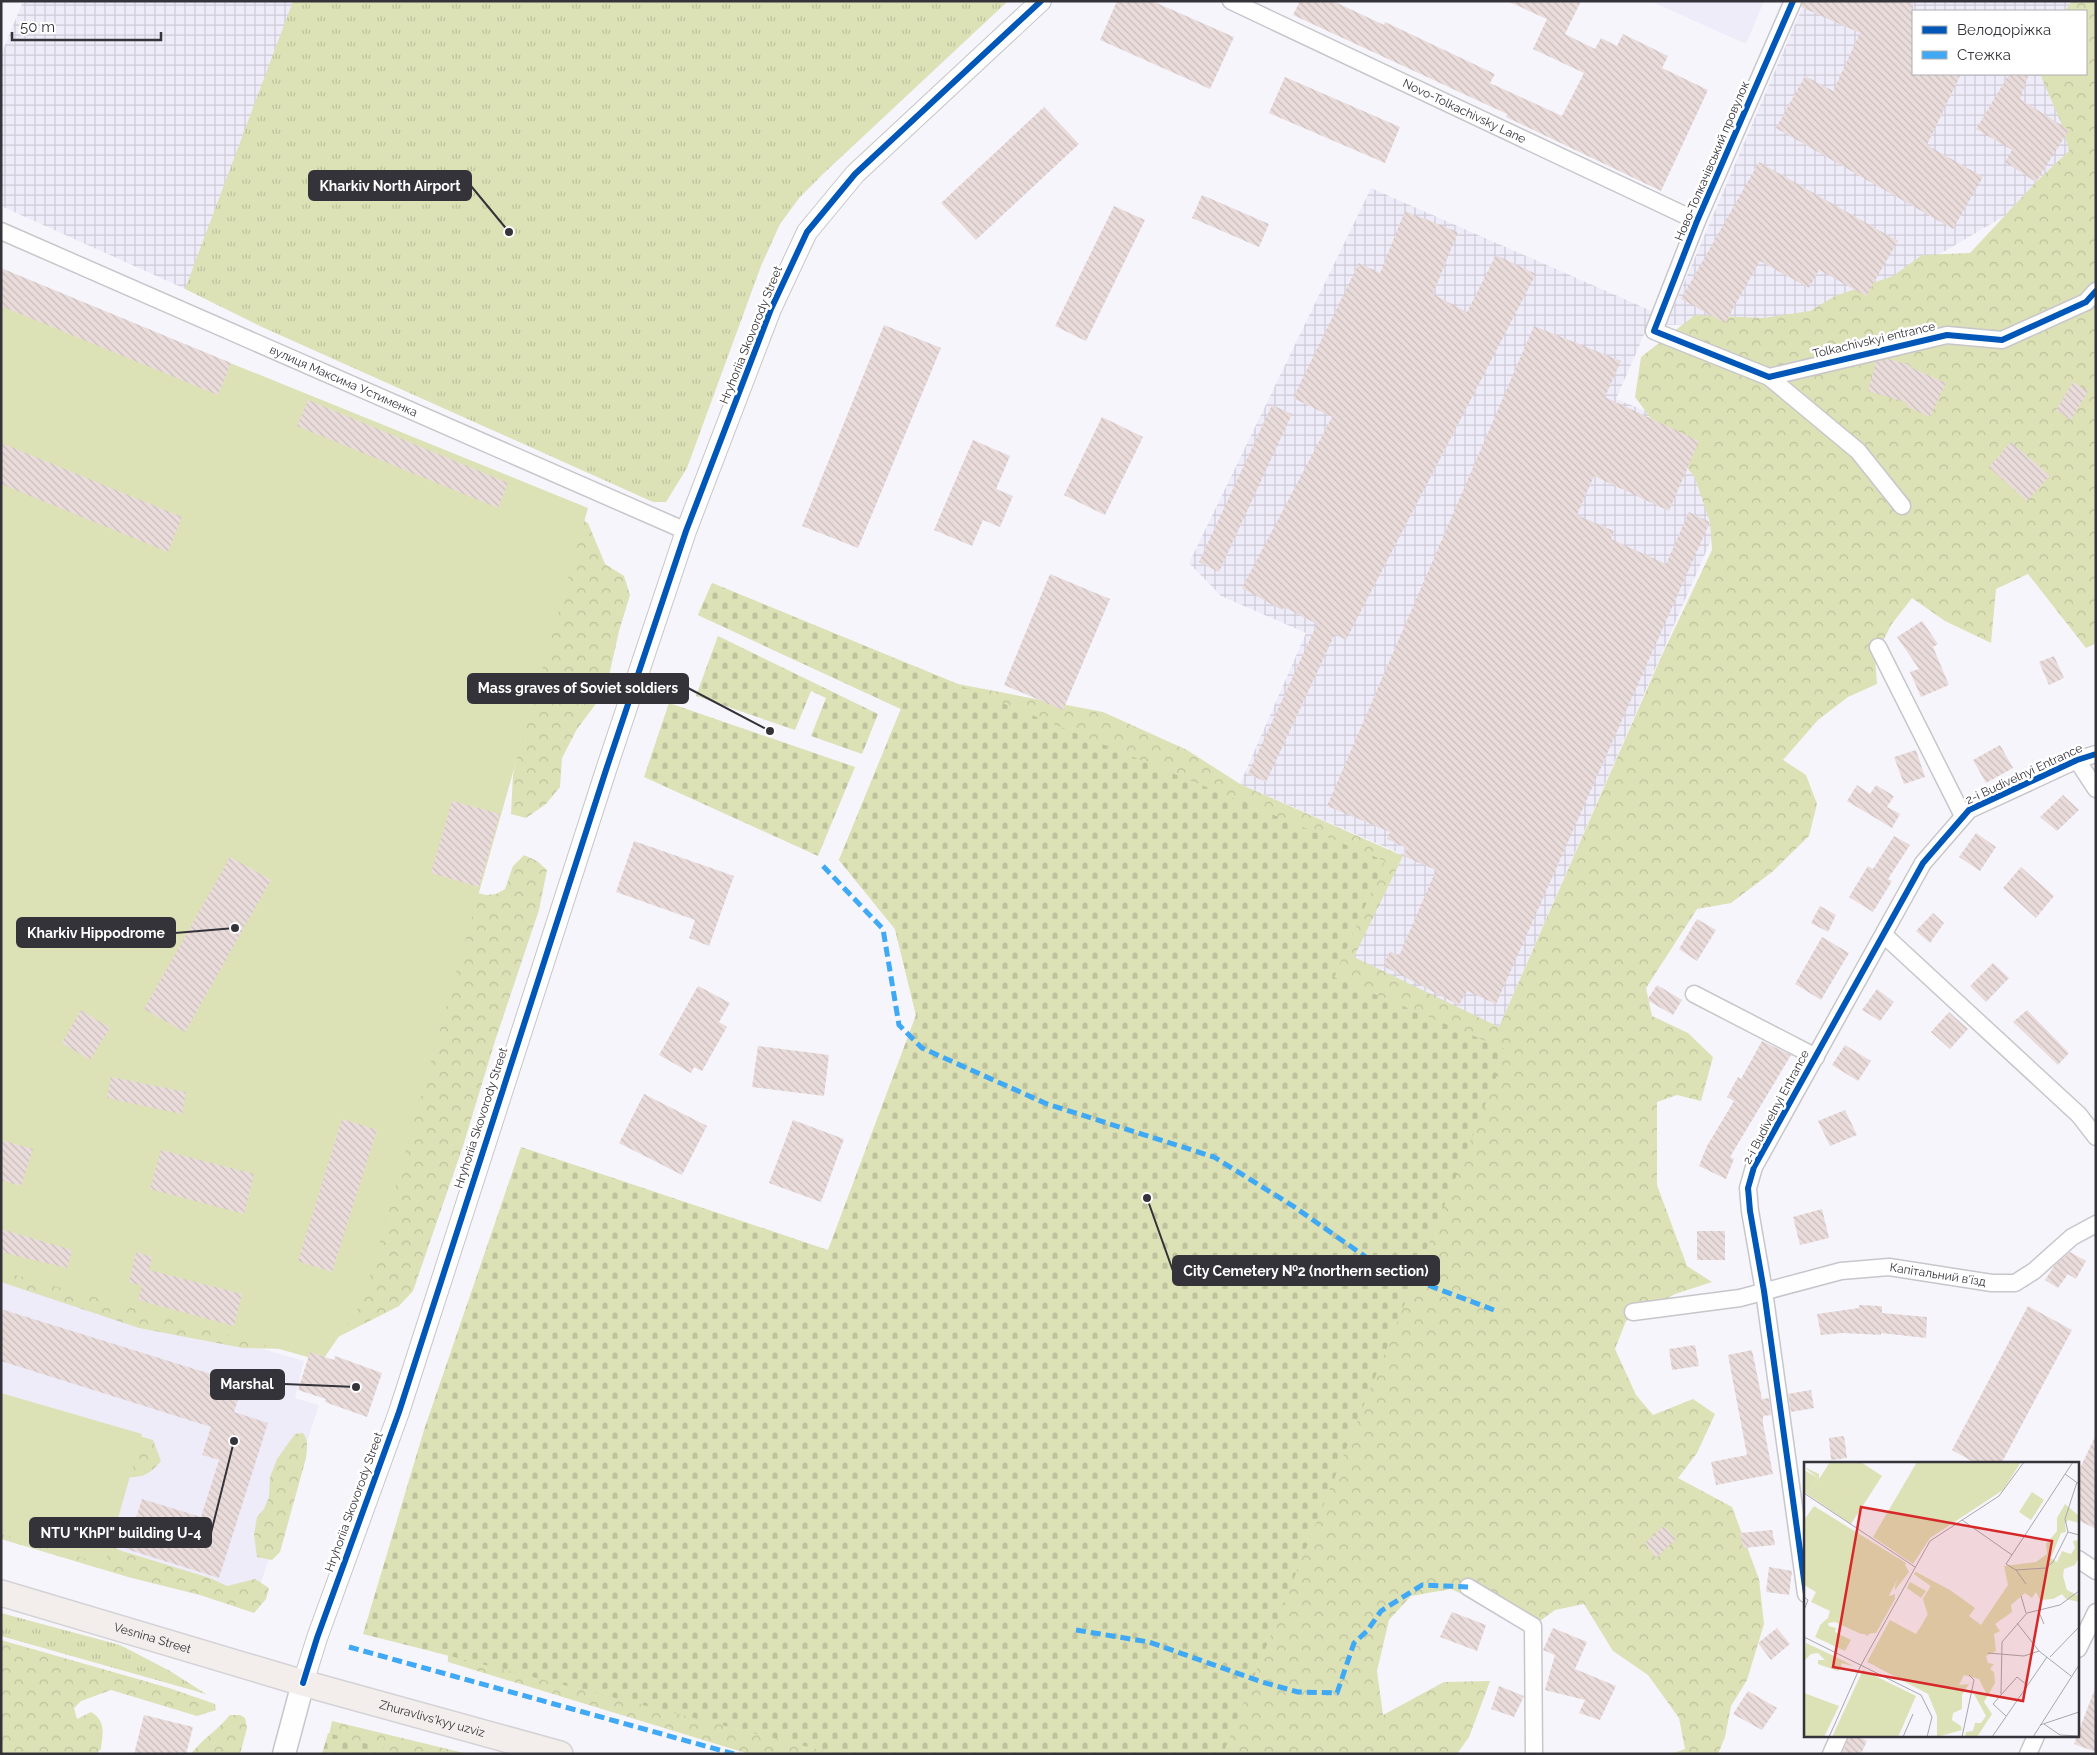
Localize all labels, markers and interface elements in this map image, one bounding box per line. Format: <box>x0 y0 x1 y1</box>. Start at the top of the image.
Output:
scale bar <box>12 10 161 42</box>
legend <box>1912 10 2087 75</box>
text: 50 m <box>20 18 55 36</box>
text: Велодоріжка <box>1957 21 2051 39</box>
text: Стежка <box>1957 46 2011 64</box>
street label: Novo-Tolkachivsky Lane <box>1401 76 1528 146</box>
street label: Ново-Толкачівський провулок <box>1672 79 1752 243</box>
callout: Kharkiv North Airport <box>309 171 471 200</box>
text: Kharkiv North Airport <box>319 178 461 194</box>
street label: Hryhoriia Skovorody Street <box>717 264 785 406</box>
street label: Tolkachivskyi entrance <box>1811 319 1937 361</box>
street label: вулиця Максима Устименка <box>268 343 420 420</box>
callout: Mass graves of Soviet soldiers <box>468 674 688 703</box>
text: Mass graves of Soviet soldiers <box>478 680 678 696</box>
street label: 2-i Budivelnyi Entrance <box>1963 741 2085 807</box>
callout: Kharkiv Hippodrome <box>17 918 175 947</box>
text: Kharkiv Hippodrome <box>27 925 166 941</box>
street label: Hryhoriia Skovorody Street <box>452 1046 510 1190</box>
street label: 2-i Budivelnyi Entrance <box>1740 1048 1812 1166</box>
callout: City Cemetery №2 (northern section) <box>1173 1256 1439 1285</box>
street label: Капітальний в'їзд <box>1889 1260 1987 1289</box>
text: City Cemetery №2 (northern section) <box>1183 1263 1429 1279</box>
callout: Marshal <box>211 1370 284 1399</box>
text: Marshal <box>220 1376 274 1392</box>
street label: Hryhoriia Skovorody Street <box>322 1430 386 1574</box>
inset map <box>1804 1462 2080 1738</box>
callout: NTU "KhPI" building U-4 <box>30 1518 211 1547</box>
text: NTU "KhPI" building U-4 <box>41 1525 201 1541</box>
street label: Vesnina Street <box>112 1620 193 1656</box>
street label: Zhuravlivs'kyy uzviz <box>378 1697 487 1740</box>

